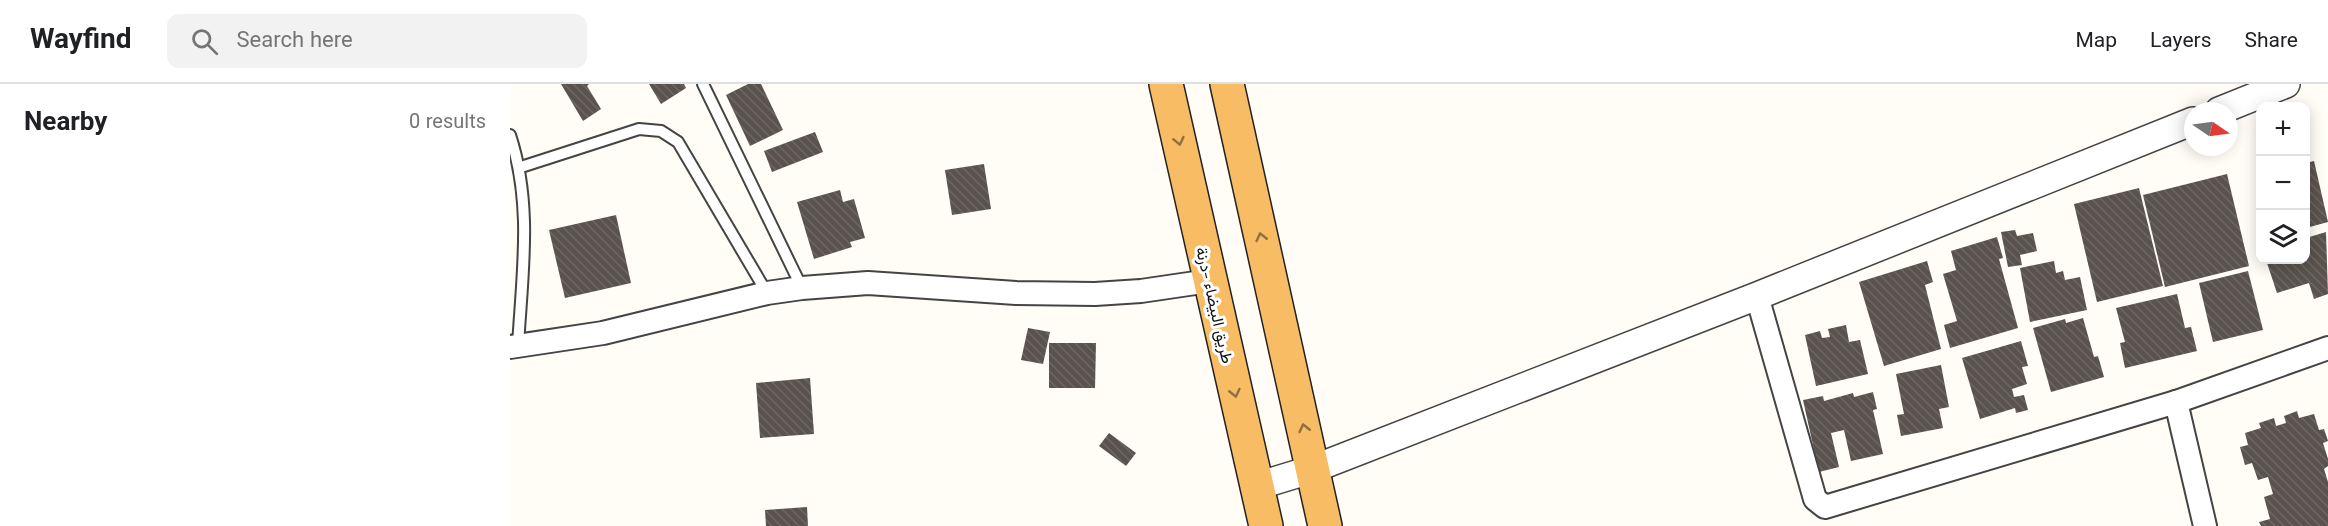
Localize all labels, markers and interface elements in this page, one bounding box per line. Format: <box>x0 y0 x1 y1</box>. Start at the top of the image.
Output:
search box <box>167 14 587 68</box>
text: Wayfind <box>30 19 131 63</box>
text: Search here <box>236 24 353 59</box>
icon: search <box>188 25 221 58</box>
text: Map <box>2075 25 2117 58</box>
text: Layers <box>2150 25 2211 58</box>
text: Share <box>2244 25 2298 58</box>
north arrow <box>2184 102 2238 156</box>
map controls <box>2256 102 2310 264</box>
button: + <box>2256 102 2310 156</box>
text: Nearby <box>24 103 107 144</box>
text: 0 results <box>409 107 486 139</box>
one-way arrow <box>1171 136 1184 146</box>
button: − <box>2256 156 2310 210</box>
button: layers <box>2256 210 2310 264</box>
one-way arrow <box>1255 233 1268 243</box>
street label: طريق البيضاء -درنة <box>1187 245 1238 366</box>
one-way arrow <box>1228 388 1241 398</box>
one-way arrow <box>1298 423 1311 433</box>

